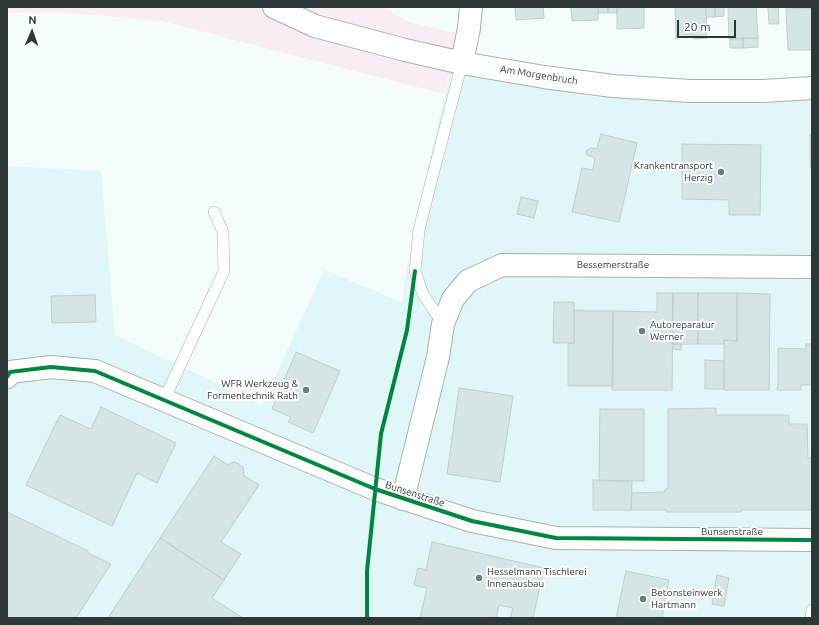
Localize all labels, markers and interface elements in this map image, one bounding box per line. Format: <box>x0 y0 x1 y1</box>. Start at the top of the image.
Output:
north arrow <box>12 12 52 52</box>
scale bar <box>679 12 738 38</box>
text: N <box>28 14 37 26</box>
text: 20 m <box>684 20 711 33</box>
street label: Am Morgenbruch <box>499 63 579 87</box>
place label: Krankentransport Herzig <box>634 160 713 184</box>
marker: Krankentransport Herzig <box>716 167 726 177</box>
street label: Bessemerstraße <box>577 259 649 271</box>
place label: Autoreparatur Werner <box>650 319 715 342</box>
marker: Autoreparatur Werner <box>637 326 647 336</box>
place label: WFR Werkzeug & Formentechnik Rath <box>207 378 298 402</box>
marker: WFR Werkzeug & Formentechnik Rath <box>301 385 311 395</box>
street label: Bunsenstraße <box>384 479 446 509</box>
street label: Bunsenstraße <box>701 526 763 538</box>
place label: Hesselmann Tischlerei Innenausbau <box>487 566 587 590</box>
marker: Hesselmann Tischlerei Innenausbau <box>474 573 484 583</box>
place label: Betonsteinwerk Hartmann <box>651 587 722 610</box>
marker: Betonsteinwerk Hartmann <box>638 594 648 604</box>

